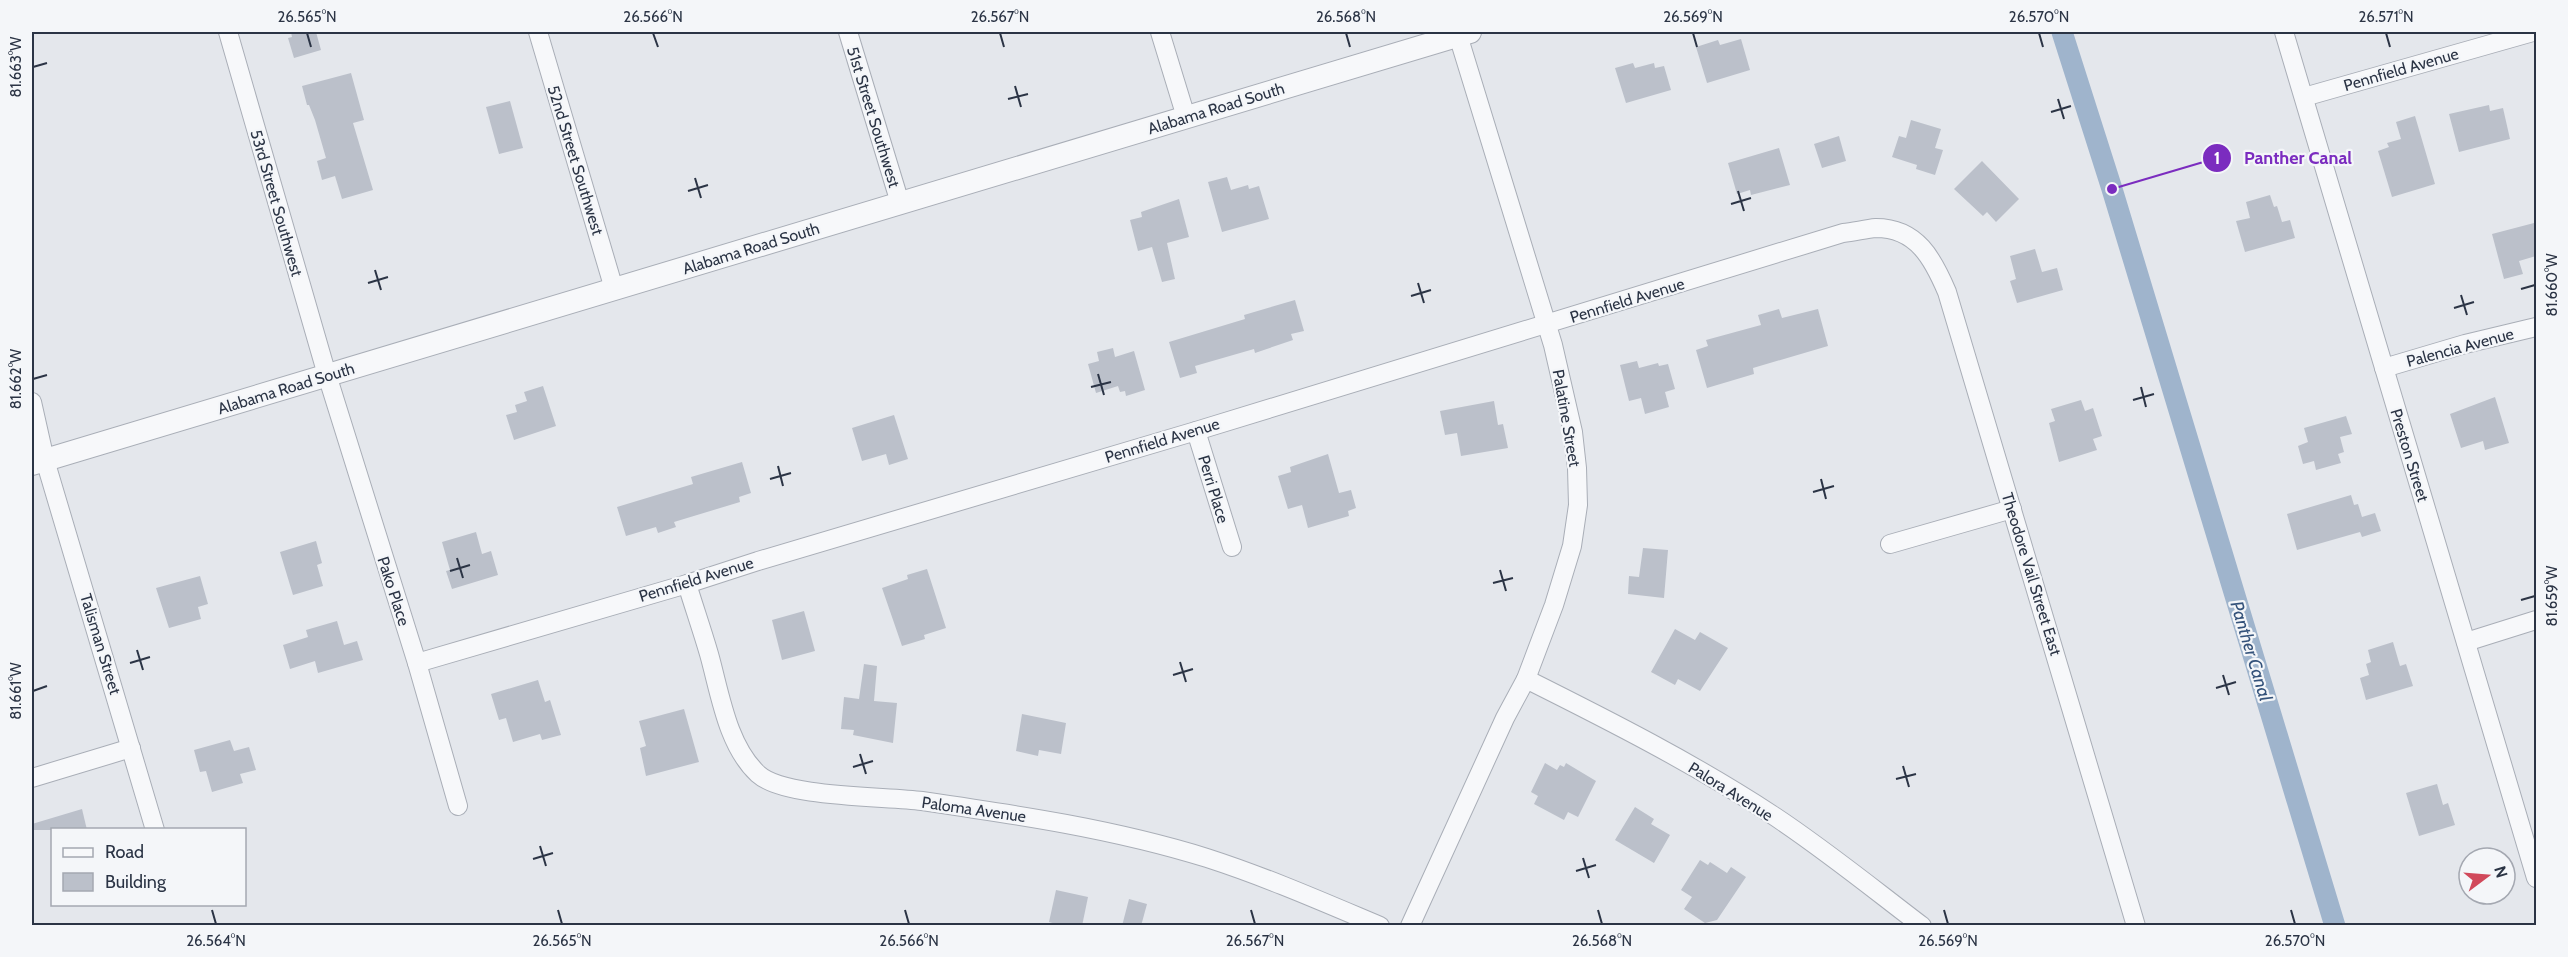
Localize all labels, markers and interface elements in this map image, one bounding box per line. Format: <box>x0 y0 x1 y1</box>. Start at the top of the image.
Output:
text: 26.565°N <box>277 8 337 26</box>
text: 26.566°N <box>623 8 683 26</box>
text: 26.567°N <box>971 8 1029 26</box>
text: 26.568°N <box>1316 8 1376 26</box>
text: 26.569°N <box>1663 8 1723 26</box>
text: 26.570°N <box>2009 8 2069 26</box>
text: 26.571°N <box>2359 8 2413 26</box>
text: 81.663°W <box>7 36 25 97</box>
street label: 51st Street Southwest <box>843 44 904 191</box>
street label: Pennfield Avenue <box>2341 44 2461 95</box>
street label: Alabama Road South <box>1145 79 1287 138</box>
street label: 52nd Street Southwest <box>544 83 607 238</box>
street label: 53rd Street Southwest <box>246 128 307 279</box>
callout: Panther Canal <box>2202 140 2364 176</box>
text: 1 <box>2214 147 2220 169</box>
text: Panther Canal <box>2244 147 2352 169</box>
street label: Alabama Road South <box>680 219 822 278</box>
text: 81.660°W <box>2543 253 2561 317</box>
street label: Pennfield Avenue <box>1568 274 1687 327</box>
street label: Palencia Avenue <box>2404 324 2516 371</box>
text: 81.662°W <box>7 348 25 409</box>
street label: Alabama Road South <box>215 359 357 418</box>
street label: Palatine Street <box>1549 368 1585 469</box>
street label: Preston Street <box>2386 406 2433 505</box>
street label: Pennfield Avenue <box>1103 414 1222 467</box>
street label: Perri Place <box>1194 453 1233 525</box>
street label: Theodore Vail Street East <box>1998 490 2066 658</box>
street label: Pennfield Avenue <box>637 553 756 606</box>
street label: Pako Place <box>373 554 414 628</box>
text: 81.659°W <box>2543 565 2561 626</box>
street label: Talisman Street <box>76 591 125 697</box>
water label: Panther Canal <box>2225 598 2277 704</box>
text: 81.661°W <box>7 661 25 720</box>
street label: Palora Avenue <box>1685 758 1777 825</box>
street label: Paloma Avenue <box>921 793 1027 826</box>
legend <box>51 828 246 906</box>
text: Road <box>105 841 144 863</box>
north arrow <box>2457 846 2517 906</box>
text: N <box>2490 864 2512 880</box>
text: Building <box>105 871 167 893</box>
text: 26.564°N <box>186 932 246 950</box>
text: 26.565°N <box>532 932 592 950</box>
text: 26.566°N <box>879 932 939 950</box>
text: 26.567°N <box>1226 932 1284 950</box>
text: 26.568°N <box>1572 932 1632 950</box>
text: 26.569°N <box>1918 932 1978 950</box>
text: 26.570°N <box>2265 932 2325 950</box>

